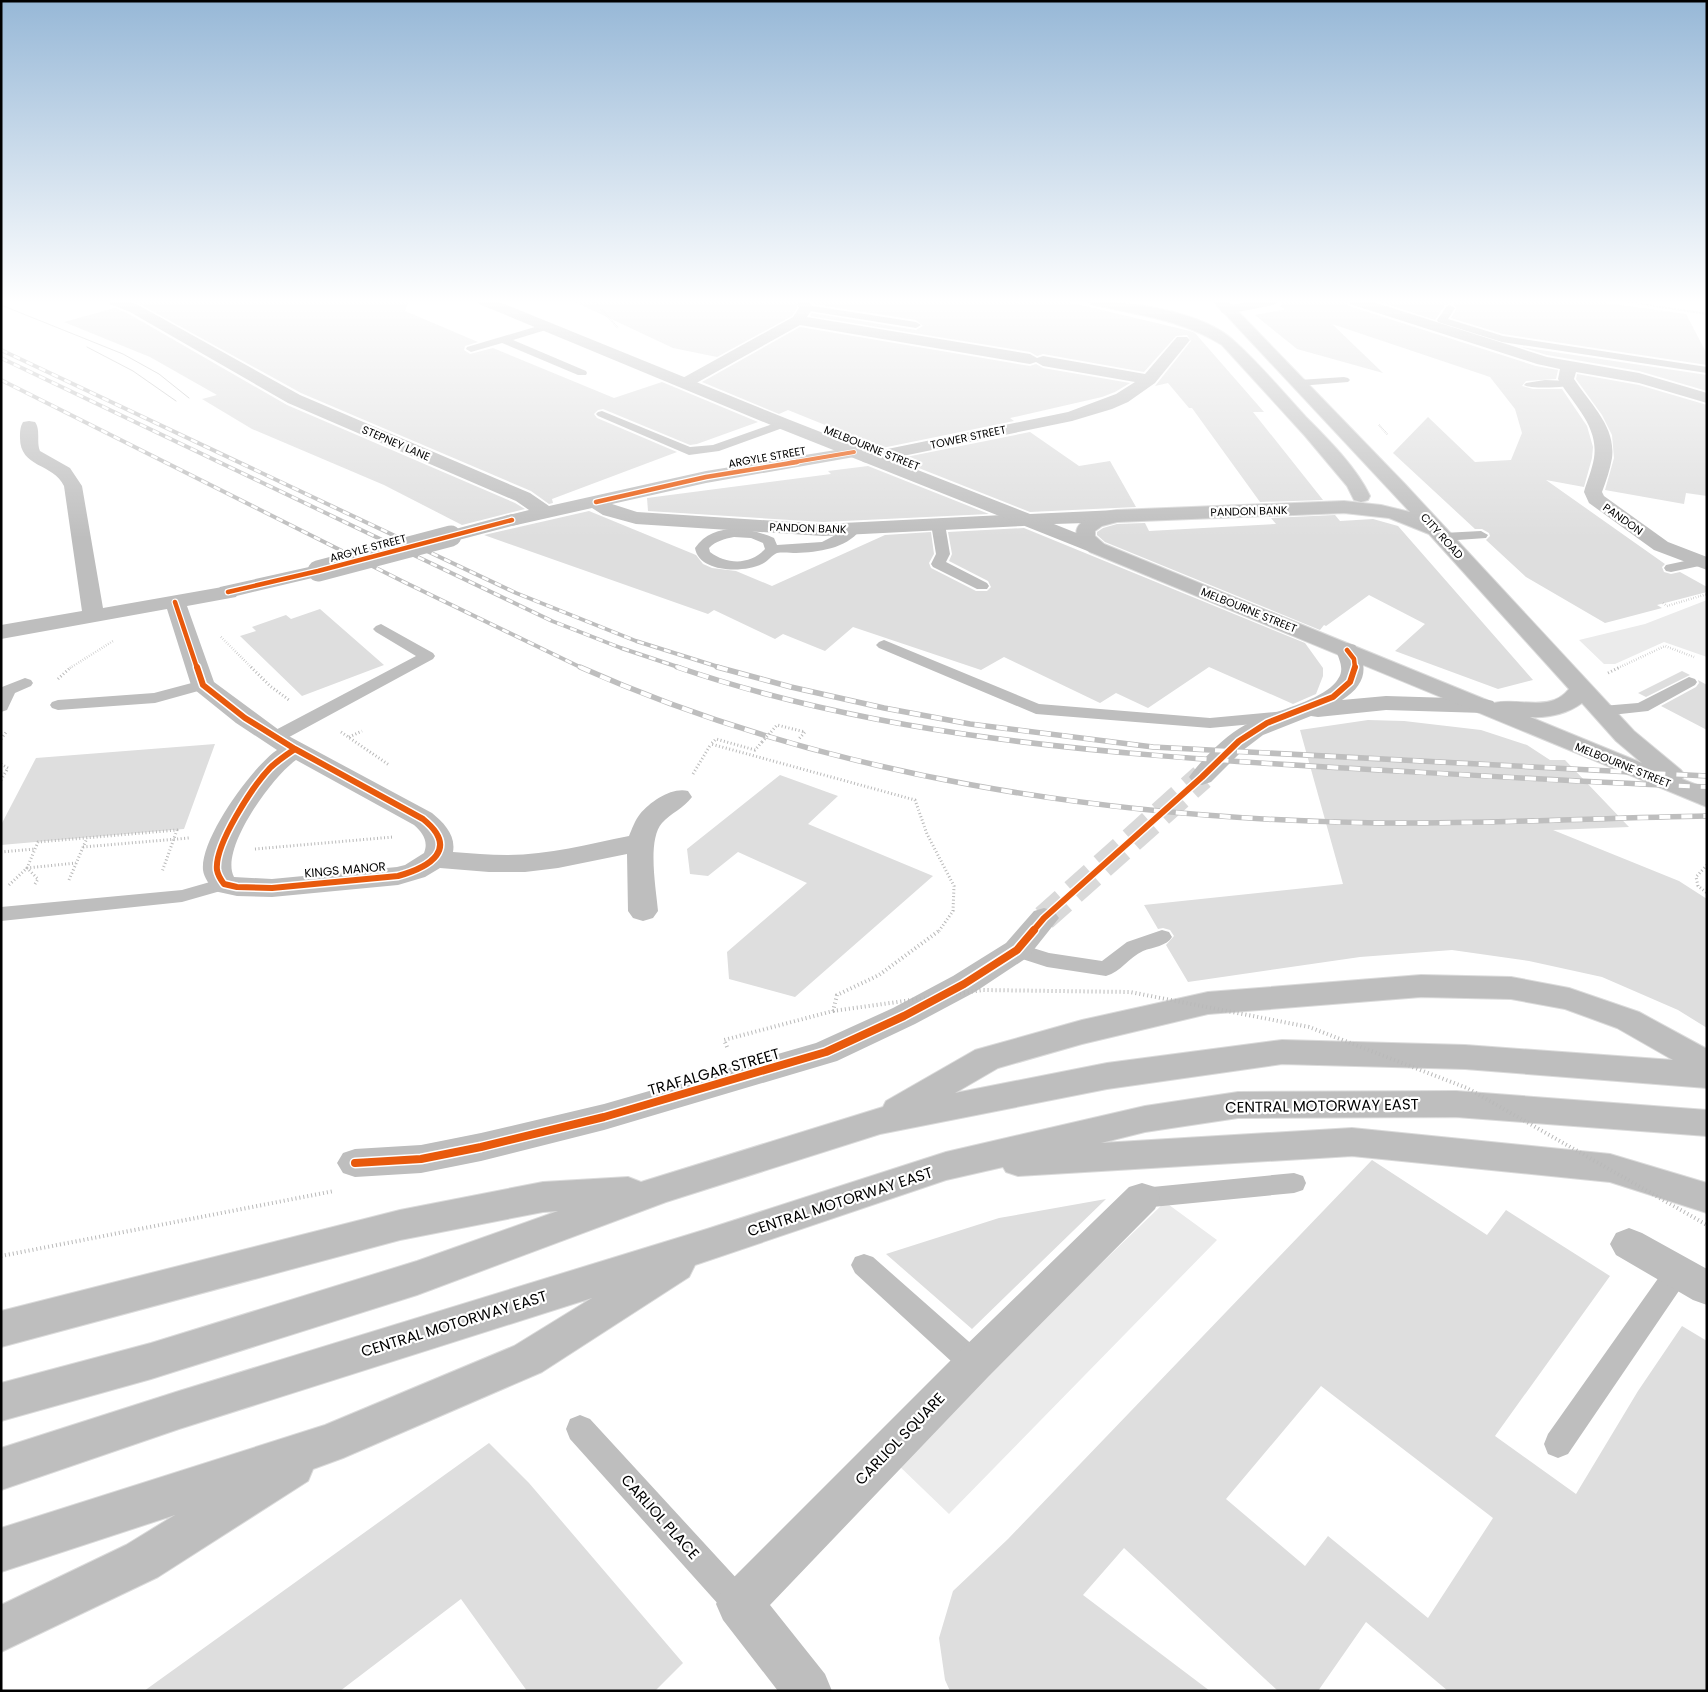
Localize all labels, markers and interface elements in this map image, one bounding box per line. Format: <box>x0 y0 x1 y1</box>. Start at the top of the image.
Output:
street label: STEPNEY LANE <box>359 421 433 465</box>
street label: MELBOURNE STREET <box>822 421 922 475</box>
street label: TOWER STREET <box>929 421 1007 453</box>
street label: ARGYLE STREET <box>727 442 807 472</box>
street label: PANDON <box>1600 499 1646 539</box>
street label: PANDON BANK <box>1210 502 1288 520</box>
street label: CITY ROAD <box>1417 509 1467 563</box>
street label: PANDON BANK <box>769 519 847 537</box>
street label: ARGYLE STREET <box>328 530 408 566</box>
street label: MELBOURNE STREET <box>1199 583 1299 637</box>
street label: MELBOURNE STREET <box>1573 738 1673 792</box>
street label: KINGS MANOR <box>303 857 386 882</box>
street label: TRAFALGAR STREET <box>646 1043 782 1100</box>
street label: CENTRAL MOTORWAY EAST <box>1225 1093 1419 1118</box>
street label: CENTRAL MOTORWAY EAST <box>745 1162 935 1241</box>
street label: CENTRAL MOTORWAY EAST <box>358 1285 550 1362</box>
street label: CARLIOL SQUARE <box>850 1388 949 1489</box>
street label: CARLIOL PLACE <box>616 1470 704 1564</box>

